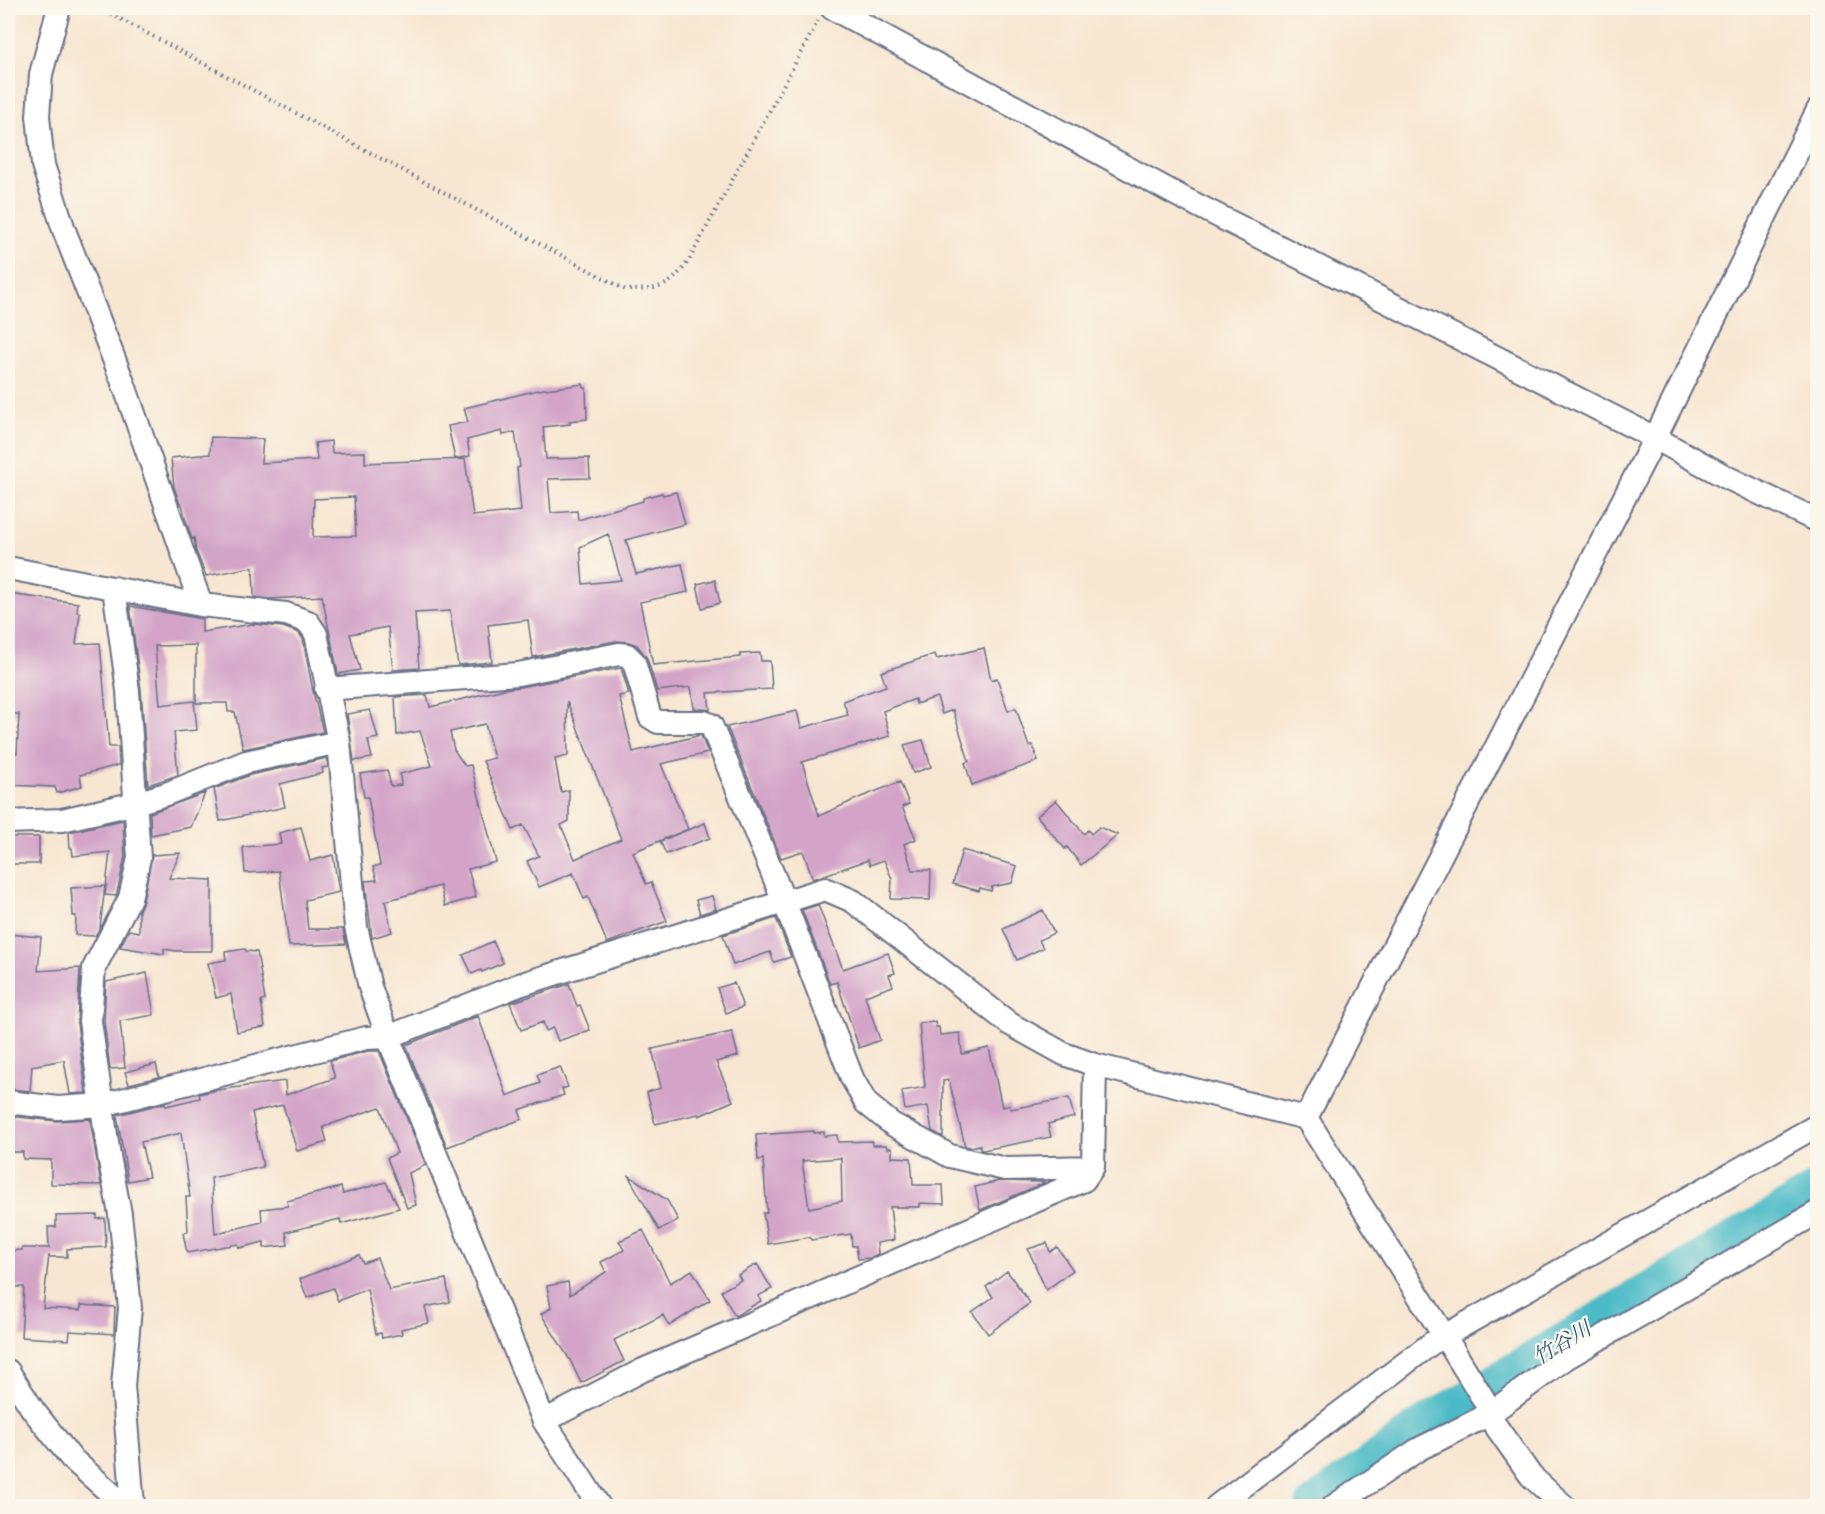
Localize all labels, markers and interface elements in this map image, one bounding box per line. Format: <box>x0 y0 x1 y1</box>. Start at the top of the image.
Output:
water label: 竹谷川 <box>1529 1315 1597 1370</box>

